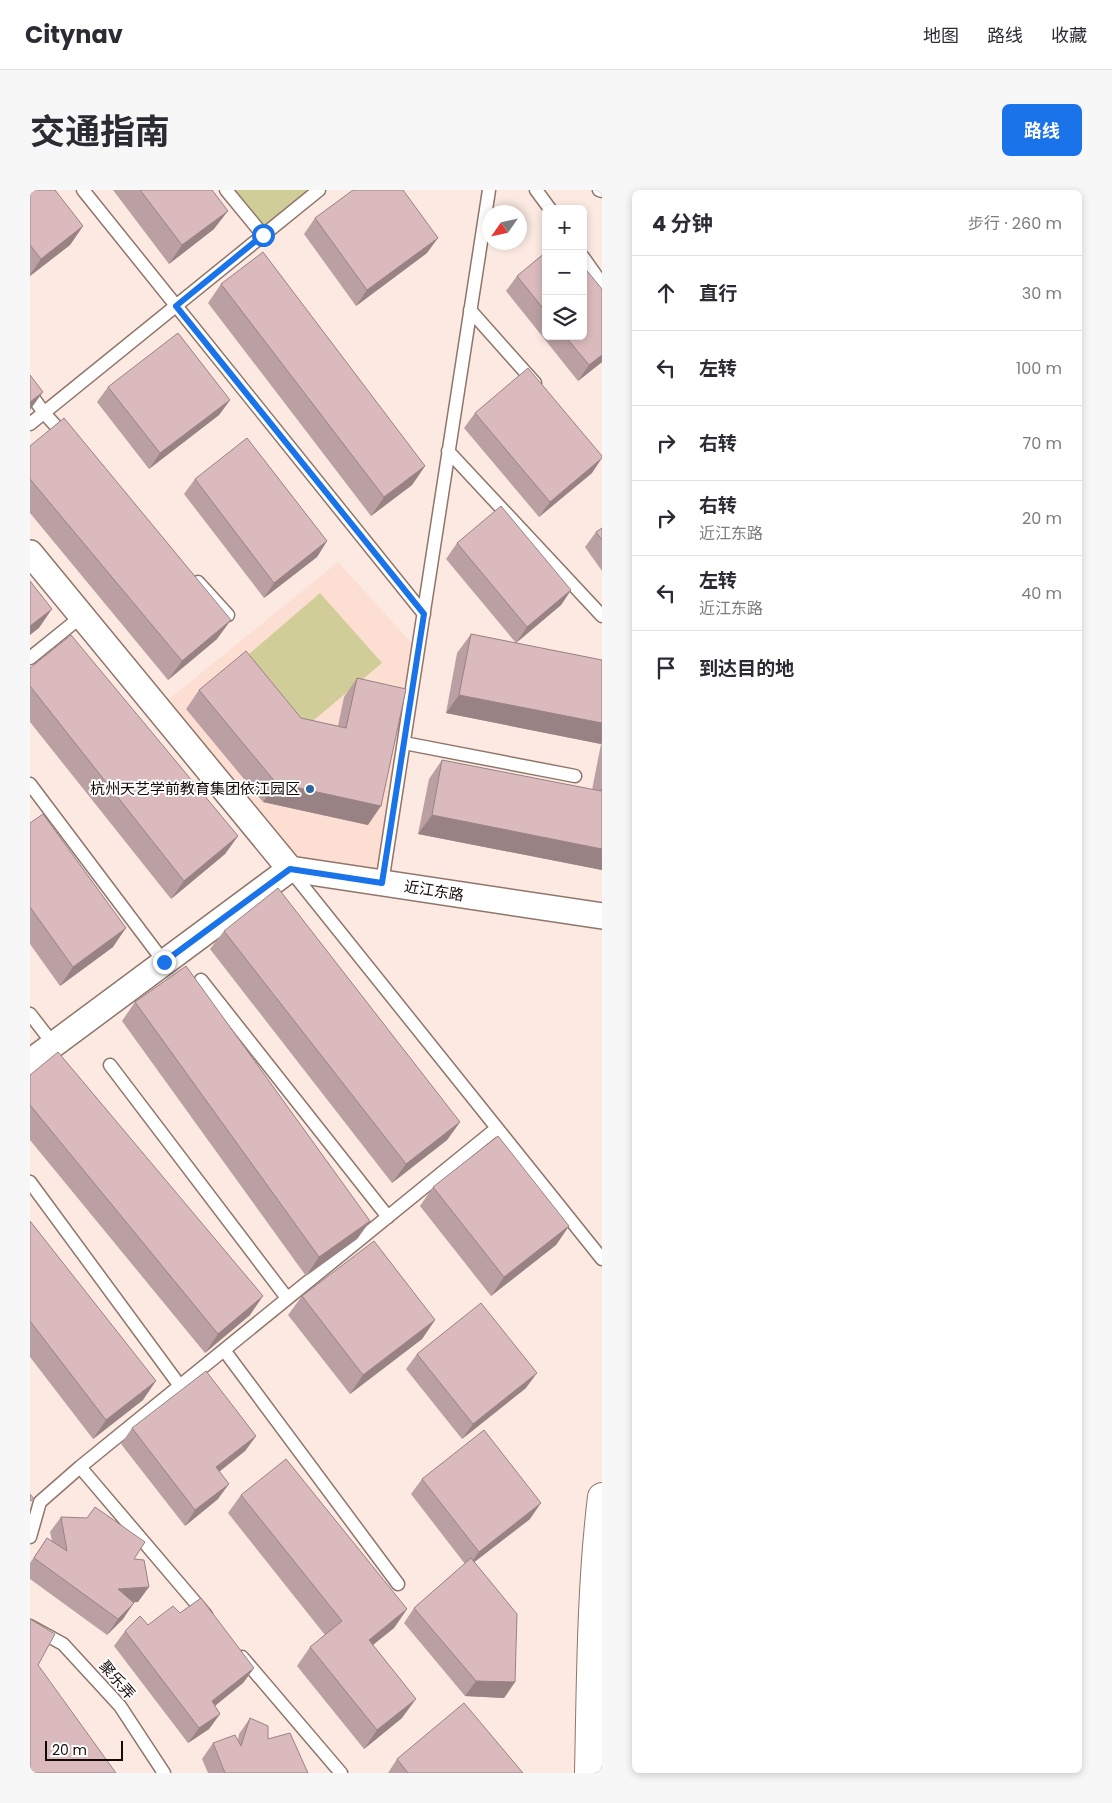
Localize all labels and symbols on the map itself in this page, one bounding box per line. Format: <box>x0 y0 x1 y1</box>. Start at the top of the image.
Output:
north arrow <box>482 205 527 250</box>
route start <box>252 224 275 247</box>
place label: 杭州天艺学前教育集团依江园区 <box>90 778 300 799</box>
marker: 杭州天艺学前教育集团依江园区 <box>304 783 316 795</box>
street label: 近江东路 <box>403 875 465 906</box>
route end <box>153 951 176 974</box>
street label: 聚乐弄 <box>95 1656 140 1704</box>
scale bar <box>45 1738 122 1761</box>

